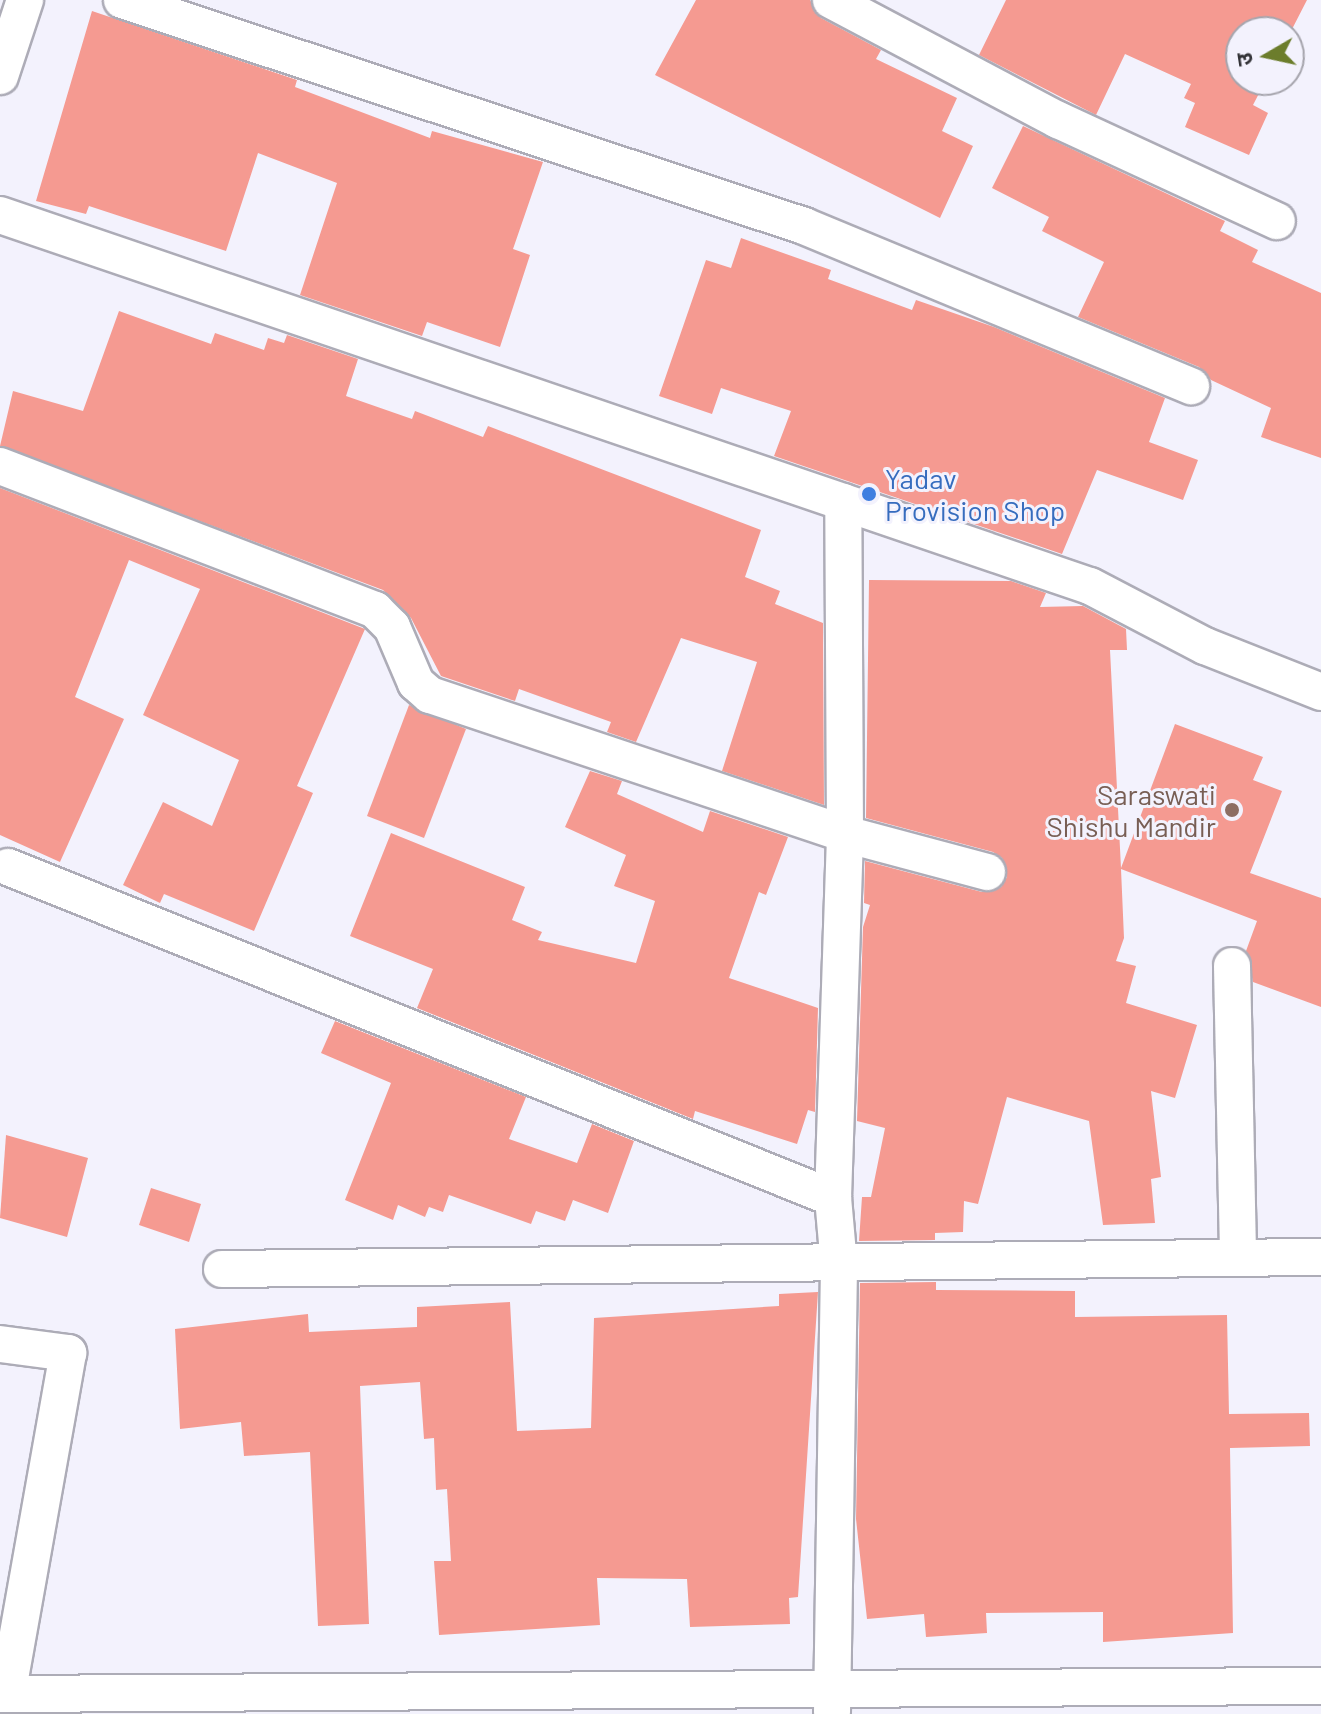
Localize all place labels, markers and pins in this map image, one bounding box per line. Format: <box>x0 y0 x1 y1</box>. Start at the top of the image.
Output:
place label: Yadav Provision Shop <box>885 461 1065 527</box>
marker: Yadav Provision Shop <box>860 485 878 503</box>
place label: Saraswati Shishu Mandir <box>1046 777 1216 843</box>
marker: Saraswati Shishu Mandir <box>1223 801 1241 819</box>

